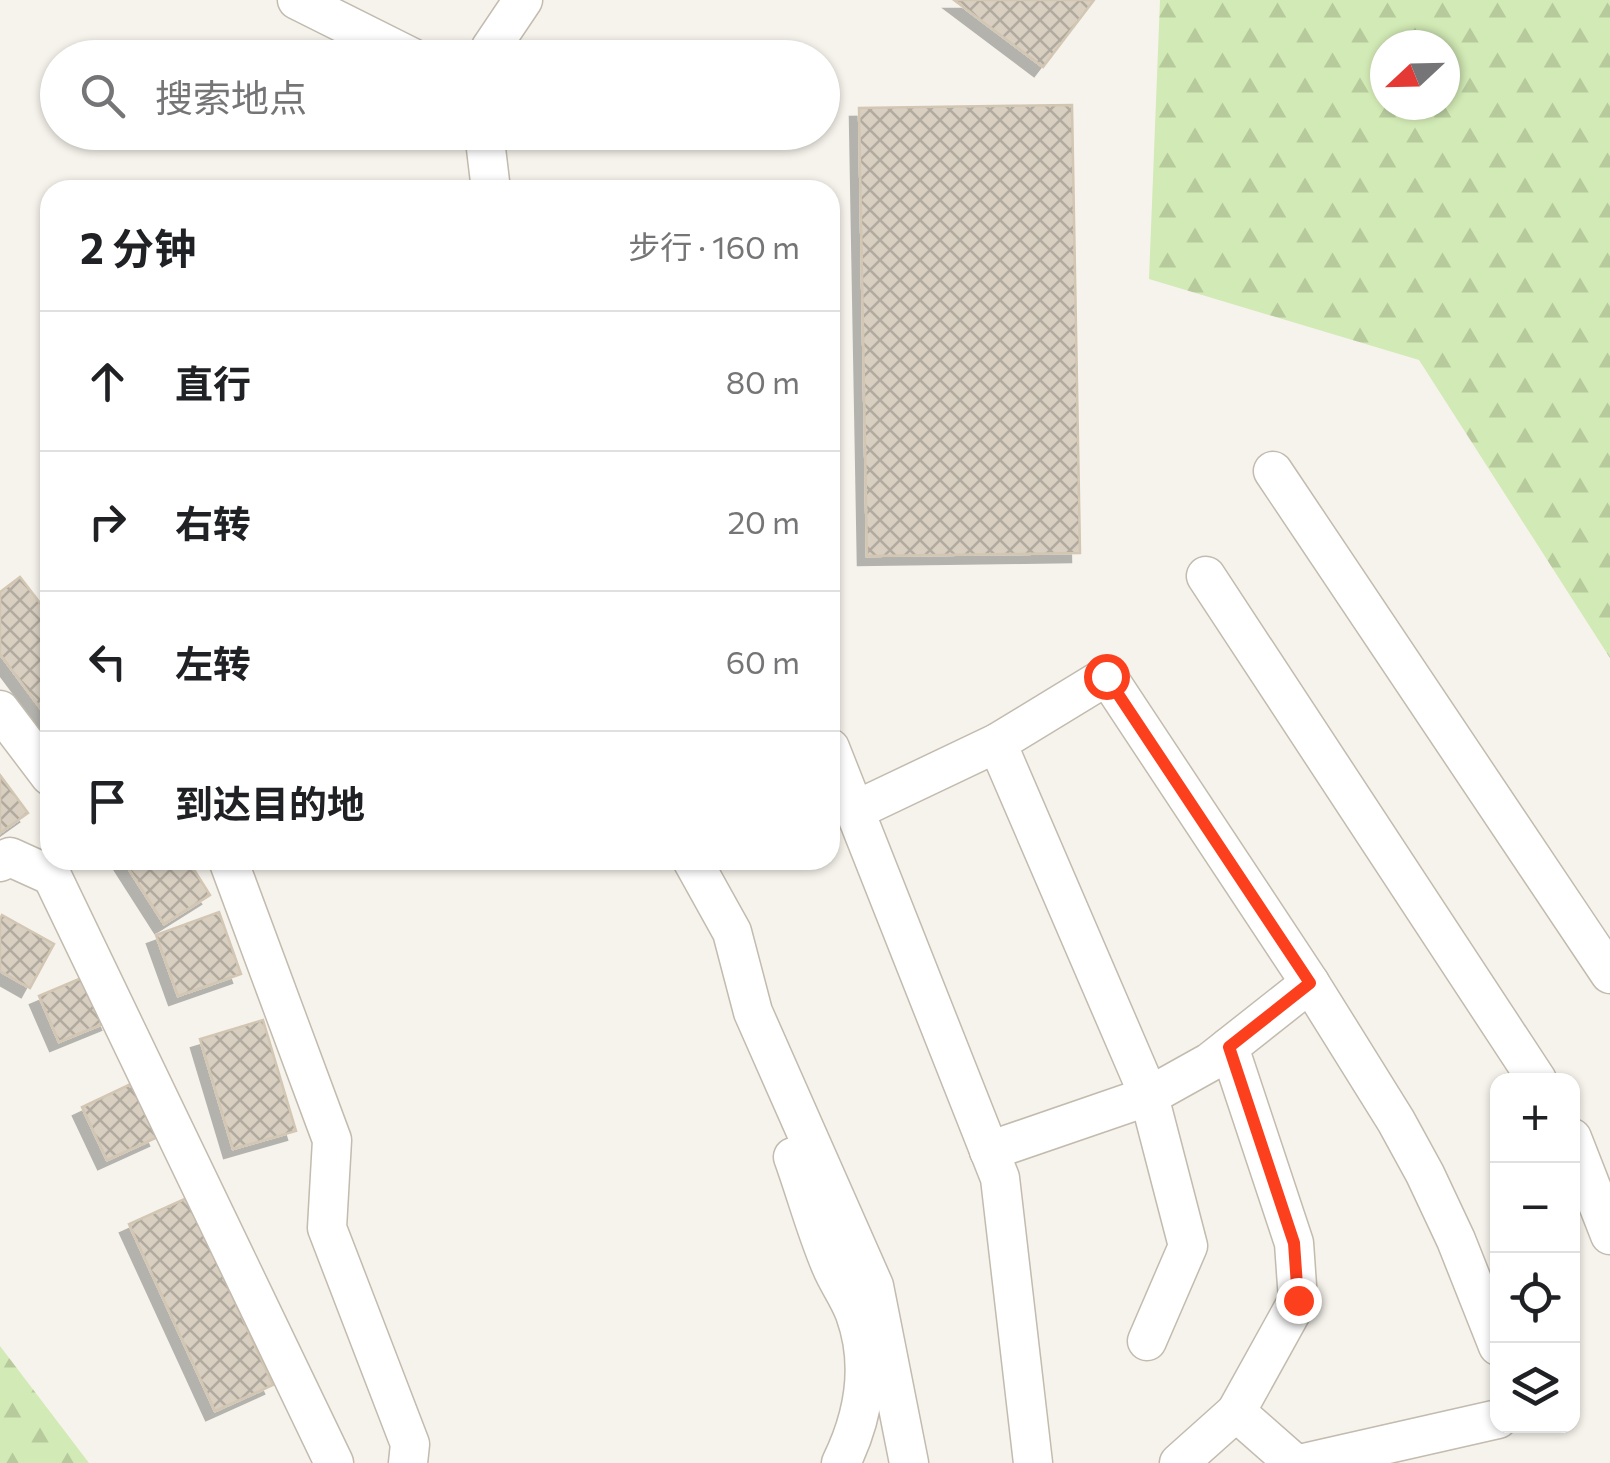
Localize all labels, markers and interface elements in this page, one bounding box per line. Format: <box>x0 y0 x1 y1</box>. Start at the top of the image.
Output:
north arrow <box>1370 30 1460 120</box>
search box <box>40 40 840 150</box>
icon: search <box>75 68 130 123</box>
text: 搜索地点 <box>155 73 307 120</box>
text: 2 分钟 <box>80 221 196 273</box>
text: 步行 · 160 m <box>628 226 800 266</box>
icon: ahead <box>80 354 135 409</box>
text: 直行 <box>175 359 251 406</box>
text: 80 m <box>726 361 800 401</box>
icon: right <box>80 494 135 549</box>
text: 右转 <box>175 499 251 546</box>
text: 20 m <box>727 501 800 541</box>
icon: left <box>80 634 135 689</box>
text: 左转 <box>175 639 251 686</box>
text: 60 m <box>726 641 800 681</box>
route start <box>1084 654 1130 700</box>
icon: arrive <box>80 774 135 829</box>
text: 到达目的地 <box>175 779 365 826</box>
map controls <box>1490 1073 1580 1433</box>
button: + <box>1490 1073 1580 1163</box>
button: − <box>1490 1163 1580 1253</box>
button: locate <box>1490 1253 1580 1343</box>
route end <box>1276 1278 1322 1324</box>
button: layers <box>1490 1343 1580 1433</box>

